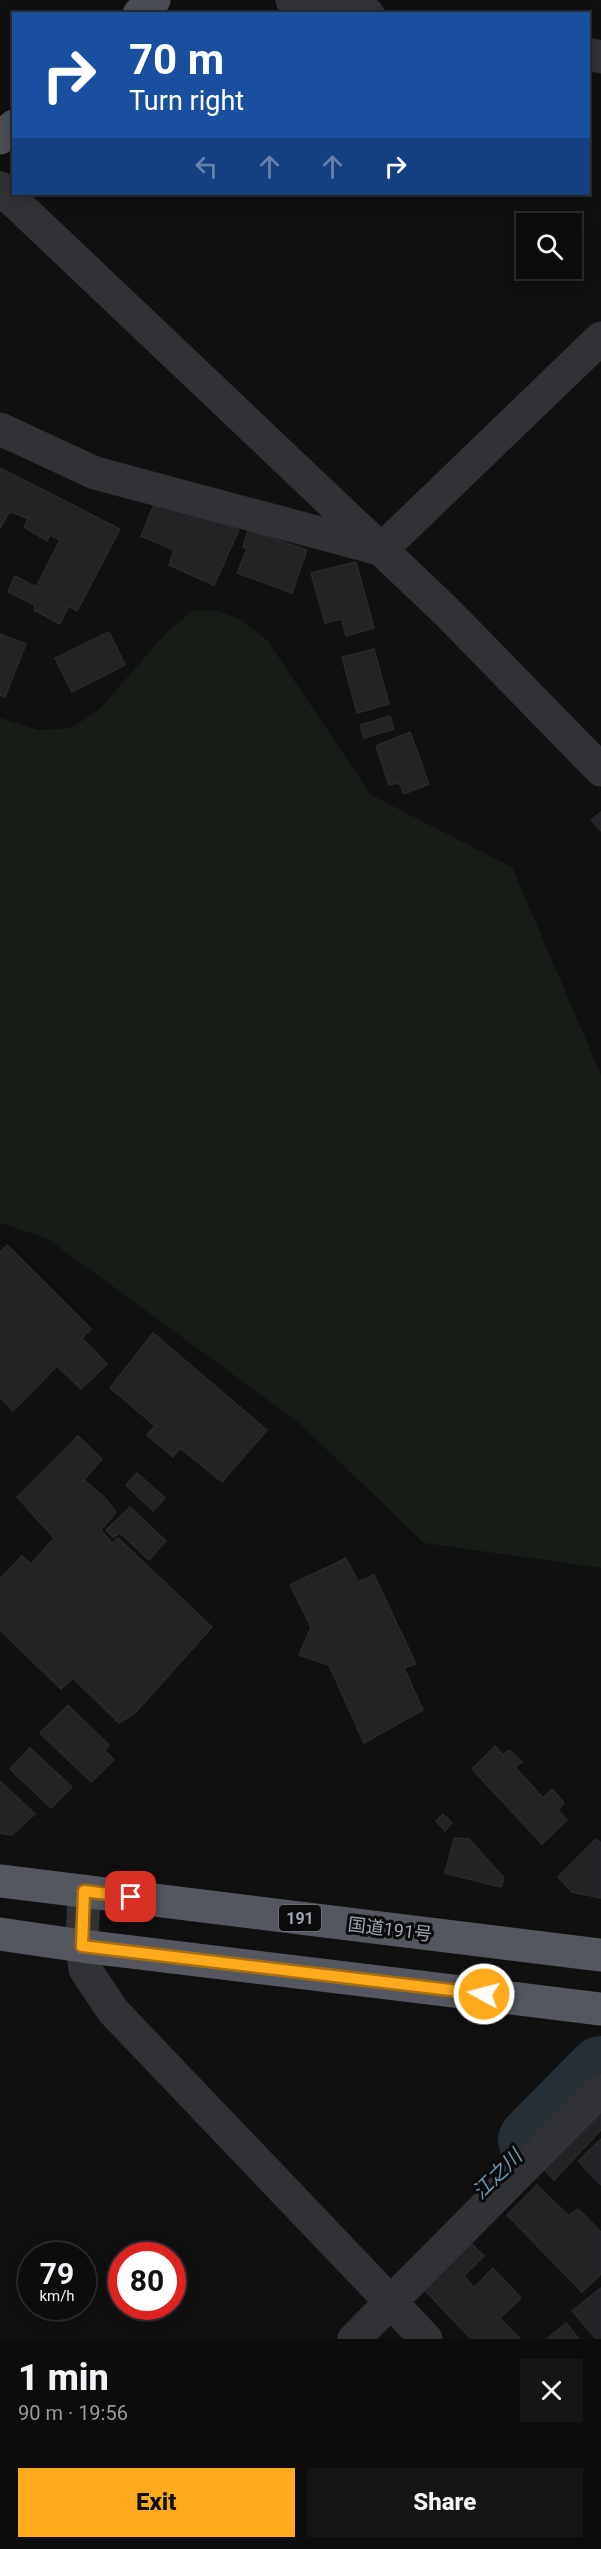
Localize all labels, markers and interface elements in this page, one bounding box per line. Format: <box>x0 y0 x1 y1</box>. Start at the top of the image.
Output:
text: 70 m <box>129 35 224 84</box>
icon: right <box>30 36 108 114</box>
text: Turn right <box>129 85 244 117</box>
icon: left <box>190 150 223 183</box>
icon: ahead <box>253 150 286 183</box>
icon: ahead <box>316 150 349 183</box>
icon: right <box>379 150 412 183</box>
map controls <box>516 213 582 279</box>
button: search <box>516 213 582 279</box>
pin <box>105 1871 156 1922</box>
icon: arrive <box>114 1880 147 1913</box>
road number: 191 <box>279 1905 321 1931</box>
street label: 国道191号 <box>347 1913 433 1945</box>
position arrow <box>452 1962 516 2026</box>
water label: 江之川 <box>467 2143 528 2204</box>
speed limit sign: 80 <box>108 2242 186 2320</box>
text: 79 <box>40 2256 74 2291</box>
text: km/h <box>39 2287 75 2305</box>
text: 1 min <box>18 2357 109 2399</box>
button: close <box>520 2359 583 2422</box>
text: 90 m · 19:56 <box>18 2401 128 2425</box>
button: Exit <box>18 2468 295 2537</box>
button: Share <box>307 2468 583 2537</box>

